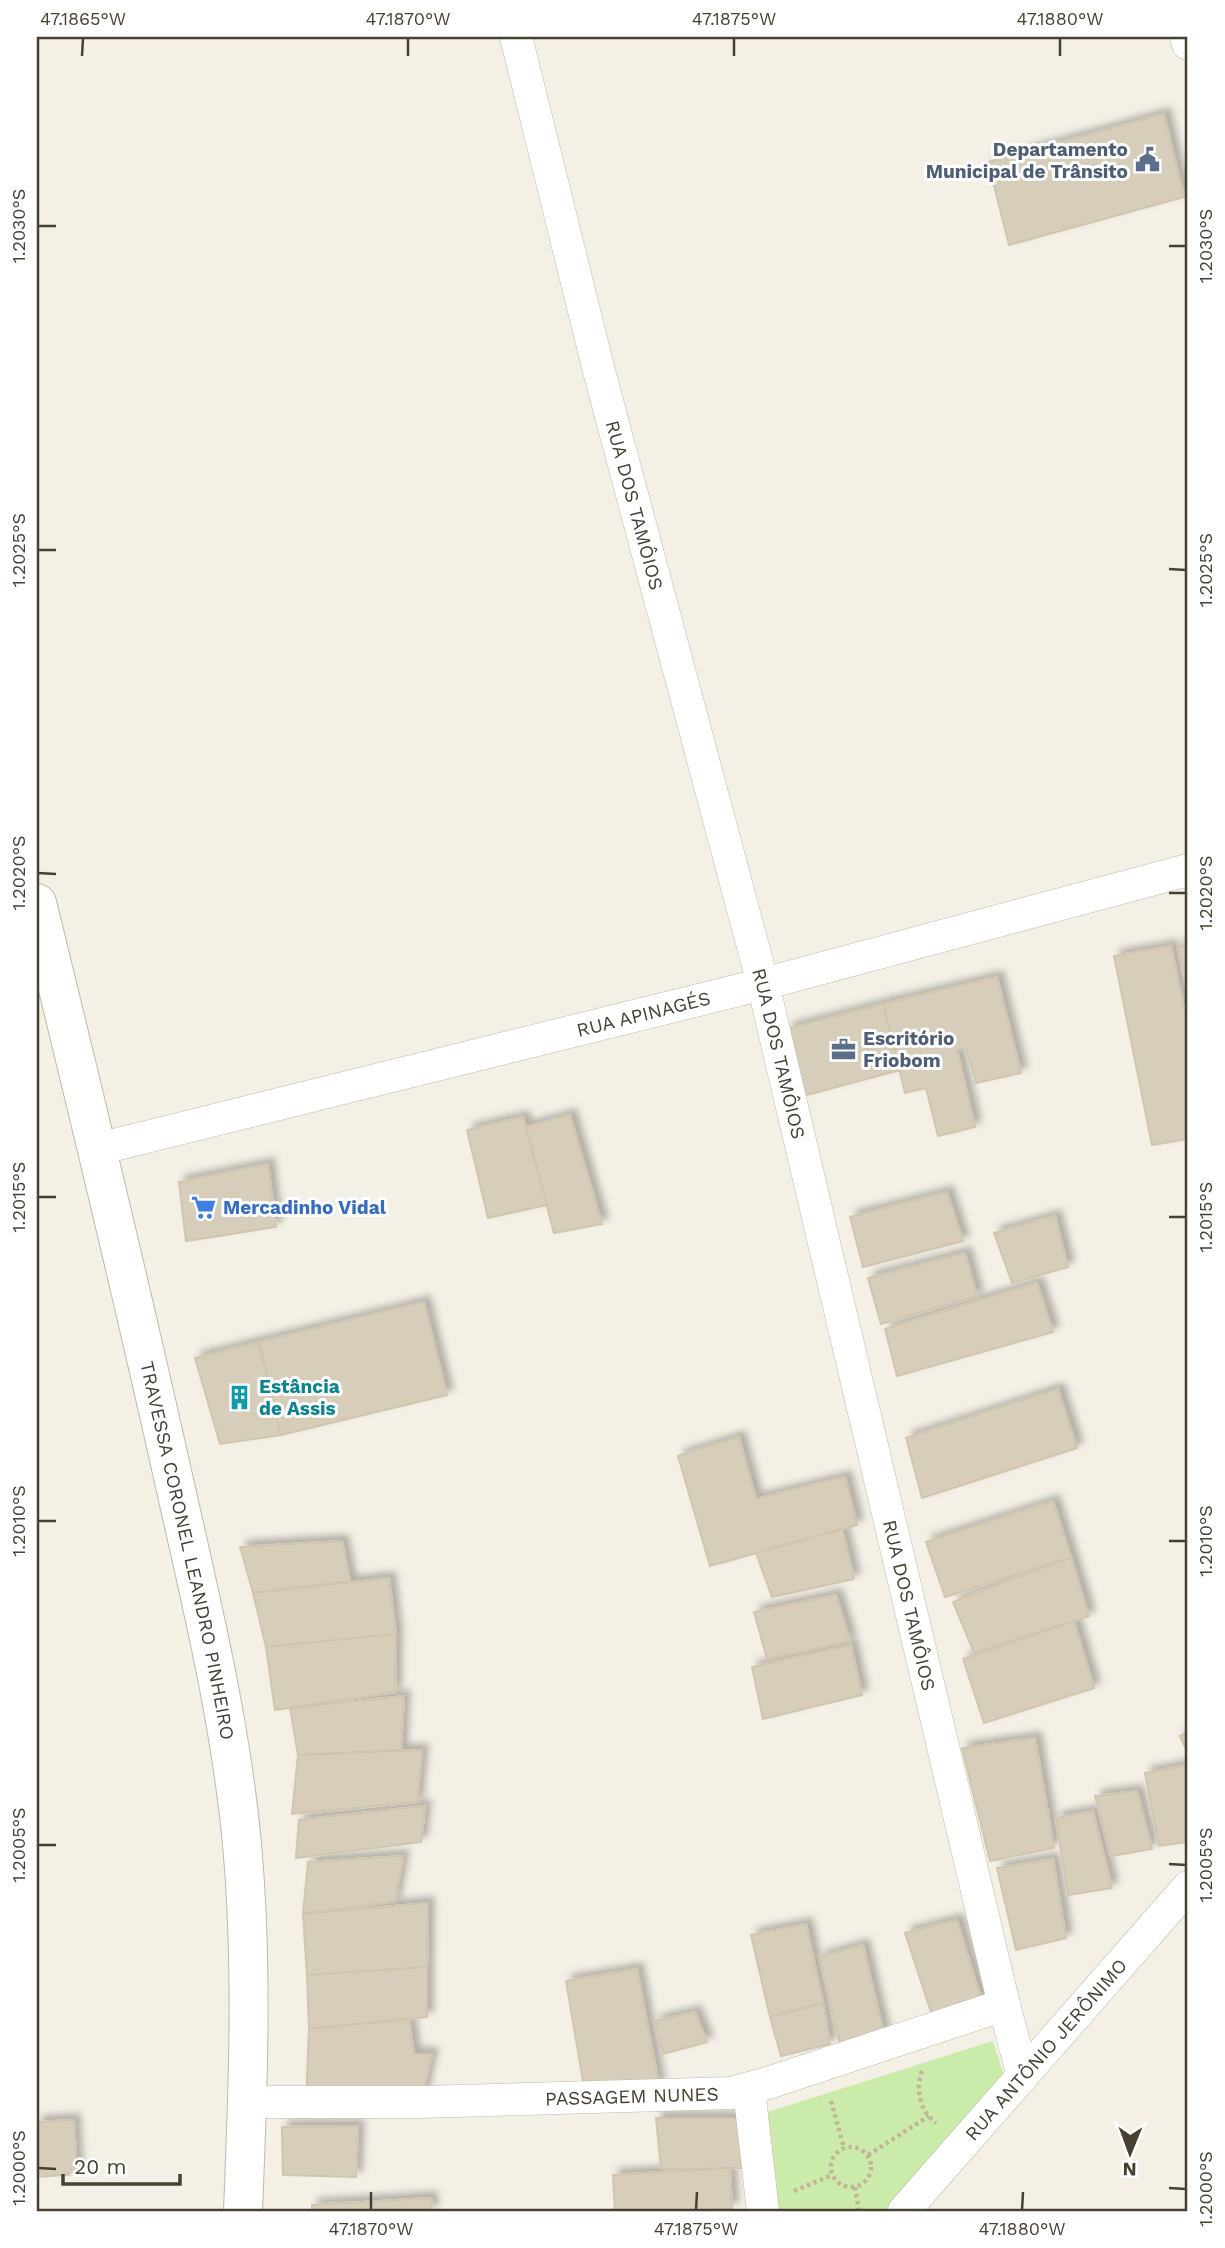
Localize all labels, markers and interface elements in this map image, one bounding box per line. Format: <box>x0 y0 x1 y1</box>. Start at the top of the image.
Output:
text: 47.1865°W <box>40 8 126 29</box>
text: 47.1870°W <box>365 8 451 29</box>
text: 47.1875°W <box>692 8 776 29</box>
text: 47.1880°W <box>1016 8 1104 29</box>
place label: Departamento Municipal de Trânsito <box>926 138 1128 183</box>
public building icon: Departamento Municipal de Trânsito <box>1134 146 1162 174</box>
text: 1.2030°S <box>8 189 29 263</box>
text: 1.2030°S <box>1195 209 1216 283</box>
street label: RUA DOS TAMÔIOS <box>601 418 669 593</box>
text: 1.2025°S <box>8 513 29 587</box>
text: 1.2025°S <box>1195 533 1216 607</box>
text: 1.2020°S <box>8 835 29 911</box>
text: 1.2020°S <box>1195 855 1216 931</box>
street label: RUA DOS TAMÔIOS <box>748 965 811 1141</box>
street label: RUA APINAGÉS <box>574 986 713 1041</box>
place label: Escritório Friobom <box>863 1027 954 1072</box>
office icon: Escritório Friobom <box>829 1035 857 1063</box>
text: 1.2015°S <box>8 1162 29 1232</box>
text: 1.2015°S <box>1195 1182 1216 1252</box>
supermarket icon: Mercadinho Vidal <box>189 1193 217 1221</box>
place label: Mercadinho Vidal <box>223 1196 387 1219</box>
street label: TRAVESSA CORONEL LEANDRO PINHEIRO <box>136 1359 240 1741</box>
place label: Estância de Assis <box>259 1375 340 1420</box>
building icon: Estância de Assis <box>225 1383 253 1411</box>
text: 1.2010°S <box>8 1485 29 1557</box>
text: 1.2010°S <box>1195 1505 1216 1577</box>
street label: RUA DOS TAMÔIOS <box>878 1518 941 1693</box>
text: 1.2005°S <box>8 1808 29 1883</box>
text: 1.2005°S <box>1195 1828 1216 1903</box>
street label: RUA ANTÔNIO JERÔNIMO <box>960 1954 1132 2145</box>
street label: PASSAGEM NUNES <box>545 2082 719 2110</box>
north arrow <box>1096 2118 1166 2188</box>
text: 1.2000°S <box>8 2130 29 2206</box>
scale bar <box>63 2143 180 2187</box>
text: 1.2000°S <box>1195 2151 1216 2227</box>
text: 20 m <box>74 2154 126 2179</box>
text: N <box>1122 2158 1137 2181</box>
text: 47.1870°W <box>328 2218 414 2239</box>
text: 47.1875°W <box>654 2218 738 2239</box>
text: 47.1880°W <box>978 2218 1066 2239</box>

